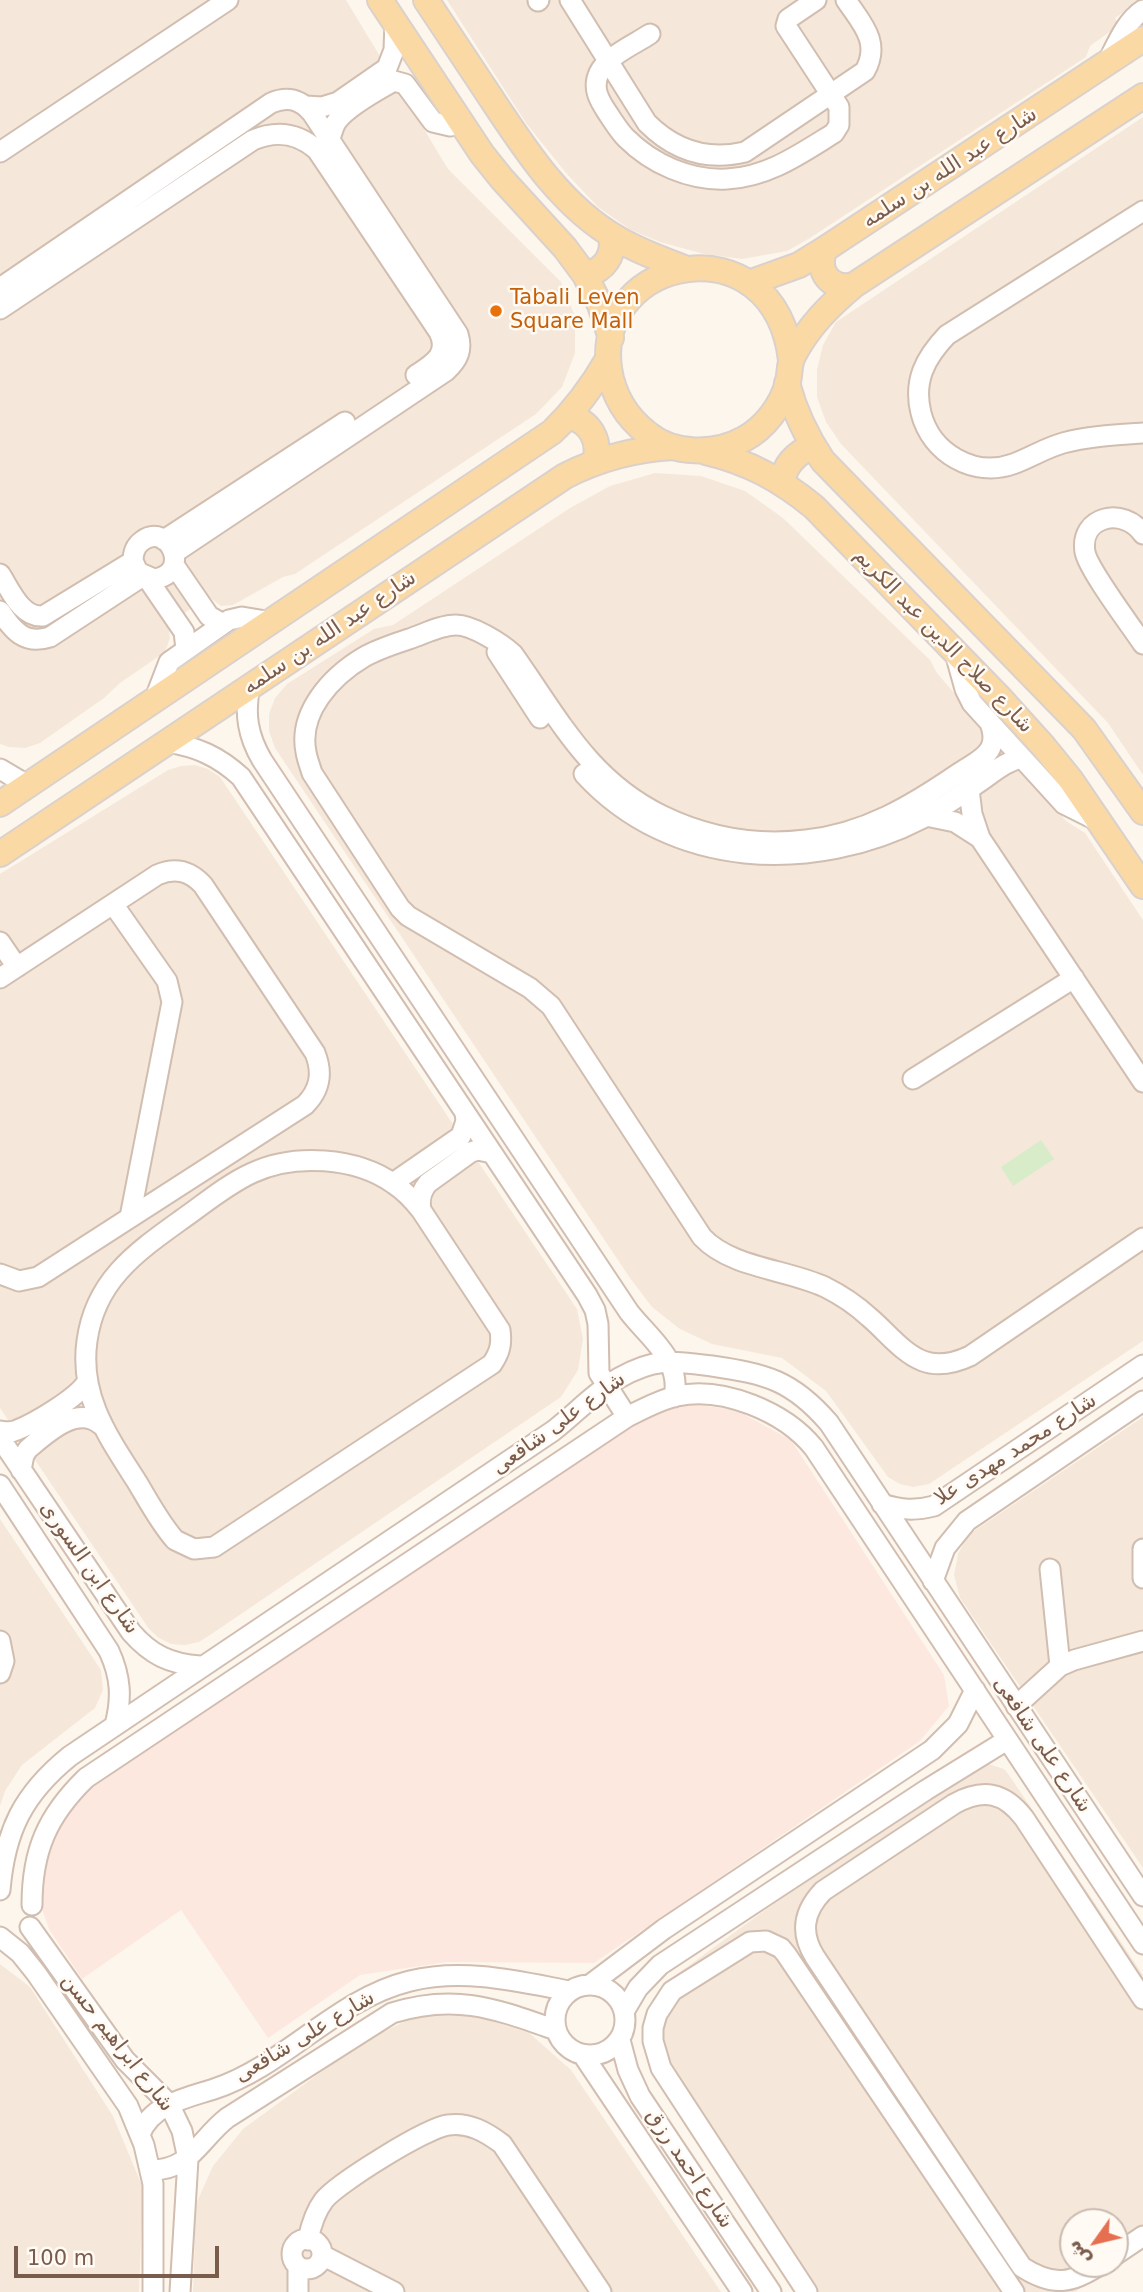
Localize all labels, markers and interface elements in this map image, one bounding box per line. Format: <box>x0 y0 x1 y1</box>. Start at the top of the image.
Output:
street label: شارع عبد الله بن سلمه <box>858 102 1042 234</box>
place label: Tabali Leven Square Mall <box>510 286 640 336</box>
marker: Tabali Leven Square Mall <box>488 303 504 319</box>
street label: شارع صلاح الدين عبد الكريم <box>848 543 1038 739</box>
street label: شارع عبد الله بن سلمه <box>239 566 421 700</box>
street label: شارع على شافعى <box>487 1367 631 1481</box>
street label: شارع محمد مهدى علا <box>930 1388 1102 1512</box>
street label: شارع ابن السورى <box>34 1497 144 1639</box>
street label: شارع على شافعى <box>987 1672 1097 1818</box>
street label: شارع ابراهيم حسن <box>55 1969 179 2117</box>
street label: شارع على شافعى <box>231 1985 379 2089</box>
street label: شارع احمد رزق <box>640 2105 738 2233</box>
north arrow <box>1059 2208 1129 2278</box>
scale bar <box>18 2232 222 2276</box>
text: ش <box>1062 2237 1095 2271</box>
text: 100 m <box>27 2246 94 2270</box>

